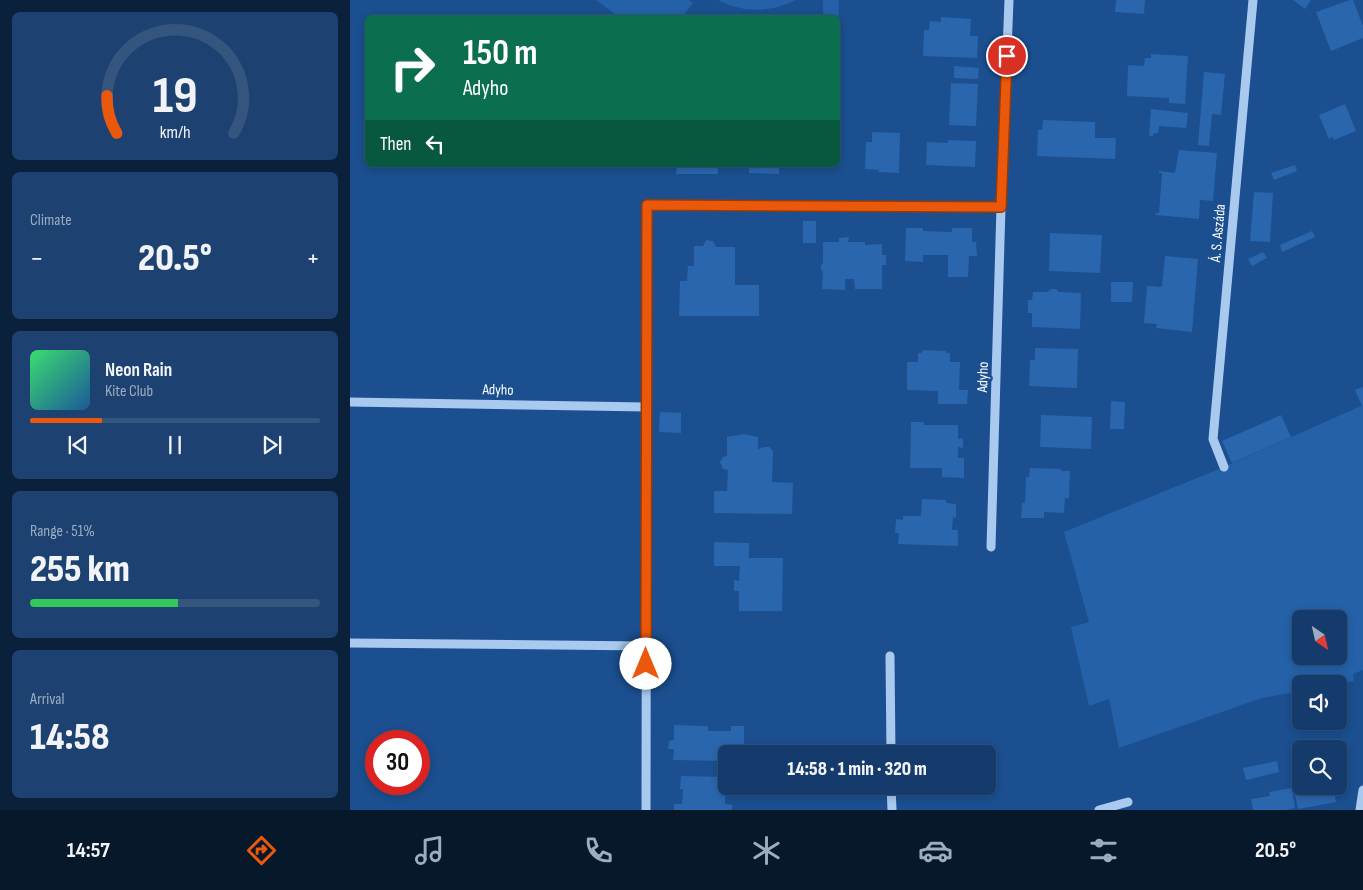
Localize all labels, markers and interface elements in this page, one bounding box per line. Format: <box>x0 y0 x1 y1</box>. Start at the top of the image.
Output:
text: 150 m <box>463 32 537 75</box>
icon: right <box>380 35 445 100</box>
pin <box>986 35 1028 77</box>
icon: arrive <box>993 42 1021 70</box>
text: 19 <box>152 65 198 128</box>
text: Adyho <box>463 75 508 102</box>
text: km/h <box>160 122 190 143</box>
icon: left <box>421 130 449 158</box>
text: Then <box>380 133 411 156</box>
street label: Á. S. Aszáda <box>1206 203 1230 264</box>
text: Climate <box>30 211 72 230</box>
text: 20.5° <box>138 236 212 281</box>
text: − <box>30 242 44 275</box>
text: + <box>306 242 320 275</box>
text: Neon Rain <box>105 359 172 382</box>
street label: Adyho <box>973 361 993 394</box>
street label: Adyho <box>481 380 514 400</box>
text: Kite Club <box>105 382 153 401</box>
icon: previous <box>64 431 92 459</box>
icon: pause <box>161 431 189 459</box>
icon: next <box>258 431 286 459</box>
text: Range · 51% <box>30 522 95 541</box>
text: 255 km <box>30 547 130 592</box>
north arrow <box>1292 610 1348 665</box>
map controls <box>1292 610 1347 795</box>
position arrow <box>619 637 671 689</box>
button: sound <box>1292 675 1347 730</box>
text: Arrival <box>30 690 64 709</box>
text: 14:58 <box>30 715 109 760</box>
speed limit sign: 30 <box>365 730 430 795</box>
button: search <box>1292 740 1347 795</box>
text: 14:58 · 1 min · 320 m <box>787 758 927 781</box>
icon: directions <box>244 833 279 868</box>
icon: music <box>412 833 447 868</box>
icon: phone <box>581 833 616 868</box>
icon: climate <box>749 833 784 868</box>
icon: car <box>918 833 953 868</box>
icon: filters <box>1086 833 1121 868</box>
text: 14:57 <box>67 837 110 864</box>
text: 20.5° <box>1255 837 1296 864</box>

